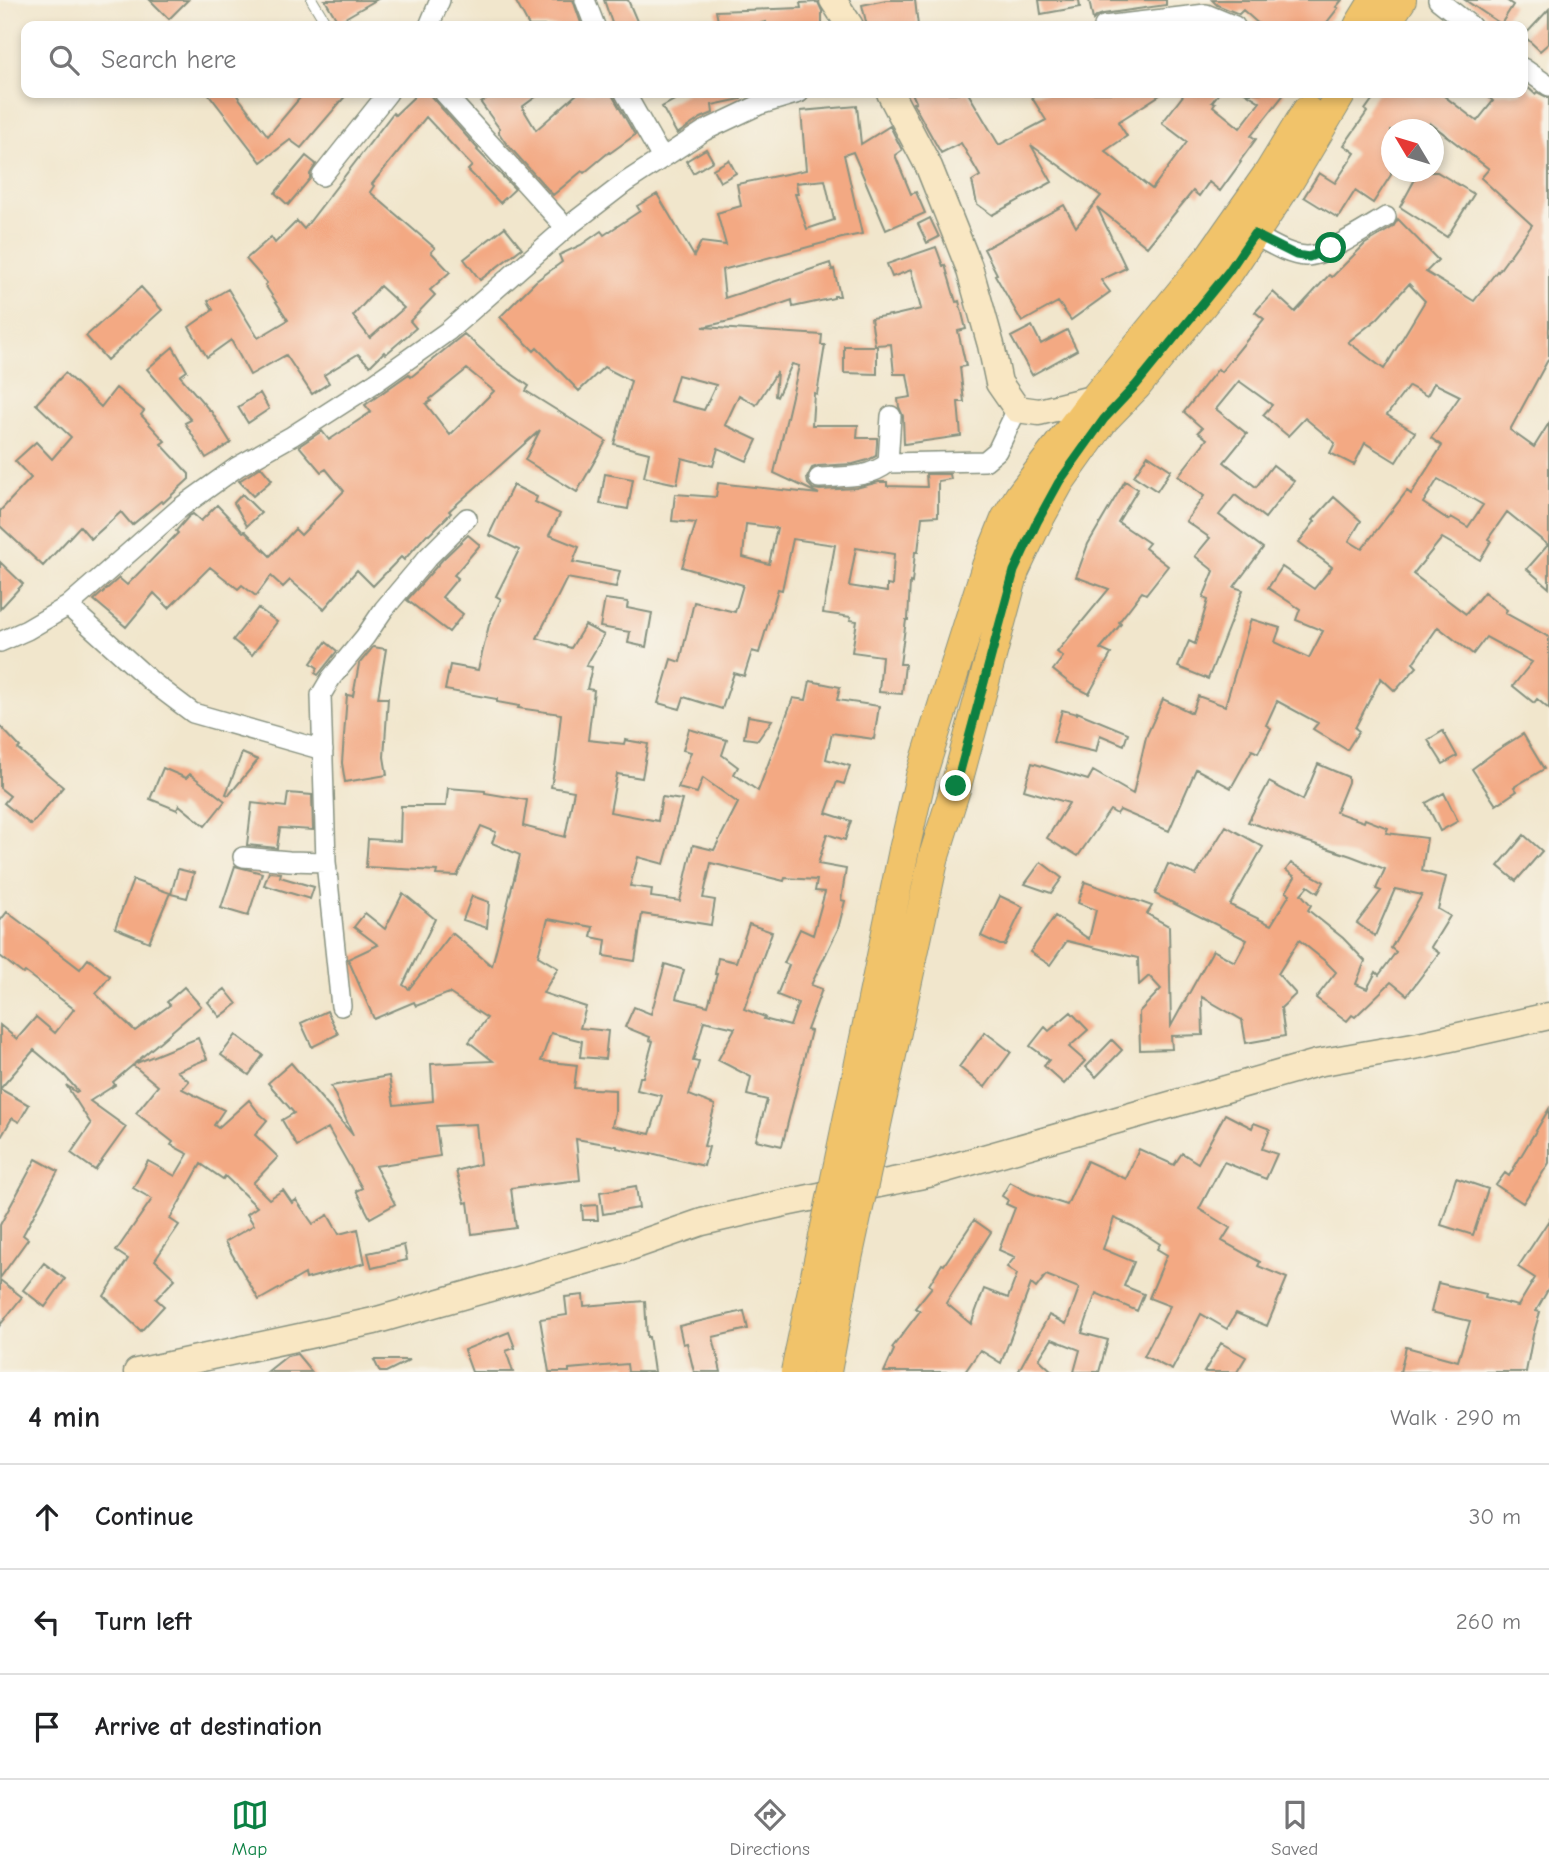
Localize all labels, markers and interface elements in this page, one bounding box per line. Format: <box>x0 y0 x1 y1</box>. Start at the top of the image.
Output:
search box <box>21 21 1528 98</box>
icon: search <box>45 41 83 79</box>
text: Search here <box>101 45 236 75</box>
north arrow <box>1381 119 1444 182</box>
route start <box>1315 232 1346 263</box>
route end <box>940 770 971 801</box>
text: 4 min <box>28 1400 100 1435</box>
text: Walk · 290 m <box>1390 1404 1521 1431</box>
icon: ahead <box>28 1498 66 1536</box>
text: Continue <box>95 1502 193 1532</box>
text: 30 m <box>1469 1503 1521 1530</box>
icon: left <box>28 1603 66 1641</box>
text: Turn left <box>95 1607 192 1637</box>
text: 260 m <box>1456 1608 1521 1635</box>
icon: arrive <box>28 1708 66 1746</box>
text: Arrive at destination <box>95 1712 322 1742</box>
tab: Map <box>231 1796 269 1860</box>
tab: Directions <box>730 1796 810 1860</box>
tab: Saved <box>1271 1796 1318 1860</box>

